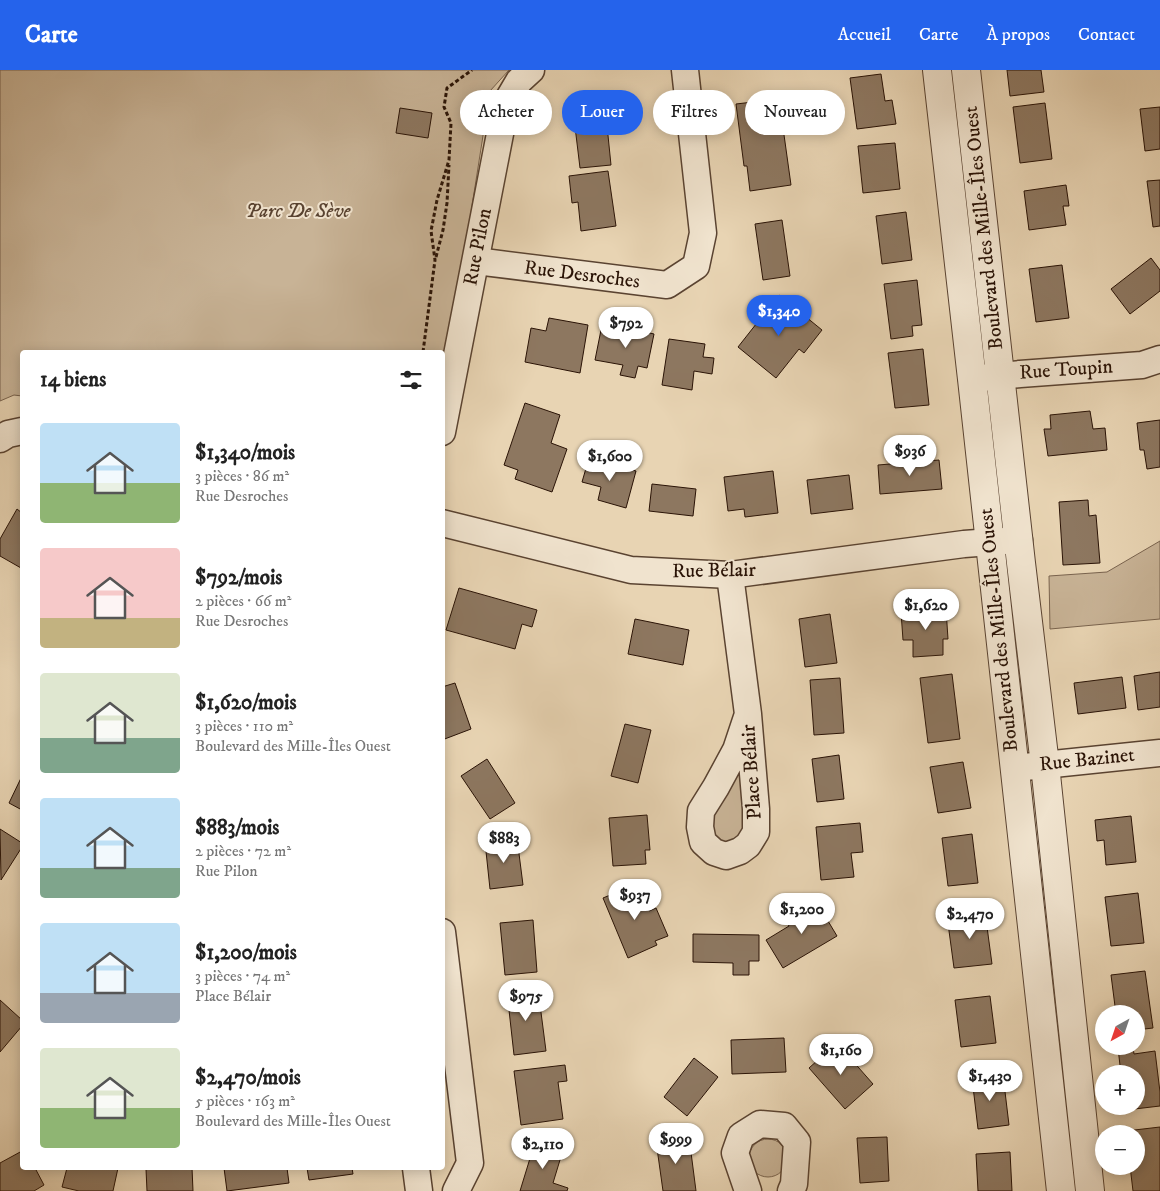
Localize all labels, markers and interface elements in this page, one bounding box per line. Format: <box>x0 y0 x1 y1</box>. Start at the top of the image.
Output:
text: Carte <box>25 20 78 50</box>
text: Accueil <box>838 24 891 46</box>
text: Carte <box>919 24 958 46</box>
text: À propos <box>986 24 1050 46</box>
text: Contact <box>1078 24 1135 46</box>
chip: Acheter <box>460 90 552 135</box>
chip: Louer <box>562 90 643 135</box>
chip: Filtres <box>653 90 735 135</box>
chip: Nouveau <box>745 90 845 135</box>
street label: Boulevard des Mille-Îles Ouest <box>959 105 1009 351</box>
park label: Parc De Sève <box>246 199 352 224</box>
street label: Rue Pilon <box>458 206 498 288</box>
street label: Rue Desroches <box>523 255 642 295</box>
pin: $1,340 <box>738 294 820 337</box>
text: $1,340 <box>758 301 800 321</box>
pin: $792 <box>596 306 656 349</box>
text: $792 <box>610 313 643 333</box>
street label: Rue Toupin <box>1018 354 1114 386</box>
icon: filters <box>397 366 425 394</box>
text: 14 biens <box>40 367 106 393</box>
pin: $936 <box>880 434 940 477</box>
text: $1,340/mois <box>195 440 295 466</box>
pin: $1,600 <box>569 440 651 482</box>
text: $936 <box>894 441 926 461</box>
icon: home <box>80 443 140 503</box>
text: $1,600 <box>588 446 632 466</box>
text: 3 pièces · 86 m² <box>195 466 289 486</box>
text: Rue Desroches <box>195 486 288 506</box>
street label: Boulevard des Mille-Îles Ouest <box>974 507 1024 753</box>
street label: Rue Bélair <box>672 558 757 584</box>
text: $792/mois <box>195 565 282 591</box>
icon: home <box>80 568 140 628</box>
pin: $1,620 <box>885 588 967 631</box>
text: 2 pièces · 66 m² <box>195 591 291 611</box>
text: $1,620 <box>904 595 948 615</box>
text: Rue Desroches <box>195 611 288 631</box>
text: $1,620/mois <box>195 690 296 716</box>
icon: home <box>80 693 140 753</box>
text: 3 pièces · 110 m² <box>195 716 293 736</box>
street label: Place Bélair <box>736 723 768 820</box>
text: Boulevard des Mille-Îles Ouest <box>195 736 391 756</box>
street label: Rue Bazinet <box>1038 743 1136 777</box>
text: $883/mois <box>195 815 279 841</box>
icon: home <box>80 818 140 878</box>
pin: $883 <box>474 822 534 864</box>
text: $883 <box>489 828 519 848</box>
text: 2 pièces · 72 m² <box>195 841 291 861</box>
text: Rue Pilon <box>195 861 258 881</box>
pin: $937 <box>605 878 665 921</box>
text: $937 <box>619 885 651 905</box>
pin: $1,200 <box>761 892 843 935</box>
pin: $2,470 <box>929 898 1011 940</box>
text: $1,200 <box>780 899 824 919</box>
text: $2,470 <box>946 904 994 924</box>
text: $1,200/mois <box>195 940 297 966</box>
icon: home <box>80 943 140 1003</box>
text: 3 pièces · 74 m² <box>195 966 290 986</box>
pin: $975 <box>496 980 556 1022</box>
text: Place Bélair <box>195 986 271 1006</box>
text: $975 <box>509 986 543 1006</box>
north arrow <box>1095 1005 1145 1055</box>
map controls <box>1095 1005 1145 1175</box>
pin: $1,160 <box>800 1034 882 1076</box>
text: $1,160 <box>820 1040 862 1060</box>
pin: $1,430 <box>949 1060 1031 1102</box>
text: $2,470/mois <box>195 1065 301 1091</box>
button: + <box>1095 1065 1145 1115</box>
text: $1,430 <box>968 1066 1012 1086</box>
icon: home <box>80 1068 140 1128</box>
text: 5 pièces · 163 m² <box>195 1091 295 1111</box>
text: Boulevard des Mille-Îles Ouest <box>195 1111 391 1131</box>
pin: $999 <box>646 1122 706 1165</box>
button: − <box>1095 1125 1145 1175</box>
pin: $2,110 <box>502 1128 584 1170</box>
text: $999 <box>660 1129 692 1149</box>
text: $2,110 <box>522 1134 564 1154</box>

